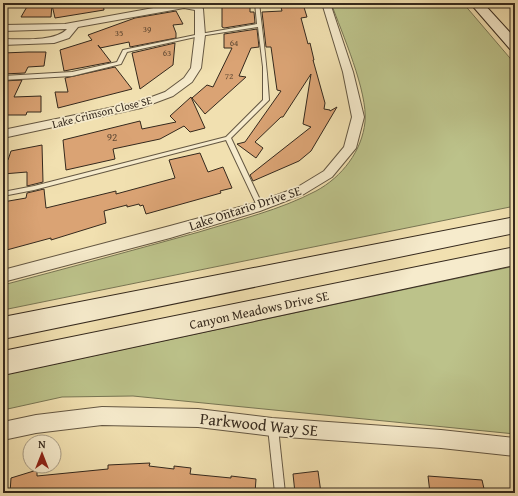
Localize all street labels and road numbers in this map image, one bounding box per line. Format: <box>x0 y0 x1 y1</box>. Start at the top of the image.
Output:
street label: Lake Crimson Close SE <box>50 92 154 132</box>
street label: Lake Ontario Drive SE <box>186 181 304 235</box>
street label: Canyon Meadows Drive SE <box>188 286 331 334</box>
street label: Parkwood Way SE <box>199 406 319 442</box>

